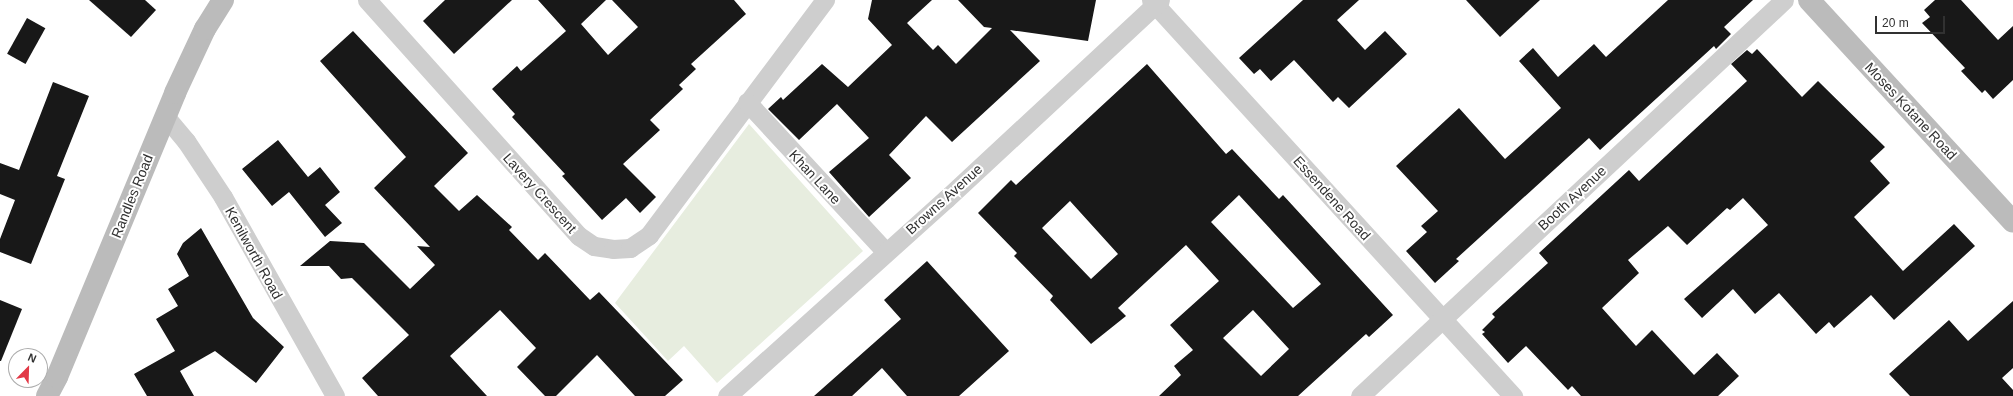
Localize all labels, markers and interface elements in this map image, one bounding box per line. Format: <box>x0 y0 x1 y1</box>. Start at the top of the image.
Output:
scale bar <box>1877 8 1947 34</box>
text: 20 m <box>1882 16 1909 30</box>
street label: Moses Kotane Road <box>1862 59 1960 163</box>
street label: Khan Lane <box>786 147 844 207</box>
street label: Lavery Crescent <box>500 150 580 236</box>
street label: Randles Road <box>108 152 156 240</box>
street label: Essendene Road <box>1290 152 1374 244</box>
street label: Browns Avenue <box>902 160 986 238</box>
street label: Booth Avenue <box>1534 162 1610 234</box>
street label: Kenilworth Road <box>222 204 286 302</box>
north arrow <box>8 348 48 388</box>
text: N <box>26 351 38 365</box>

